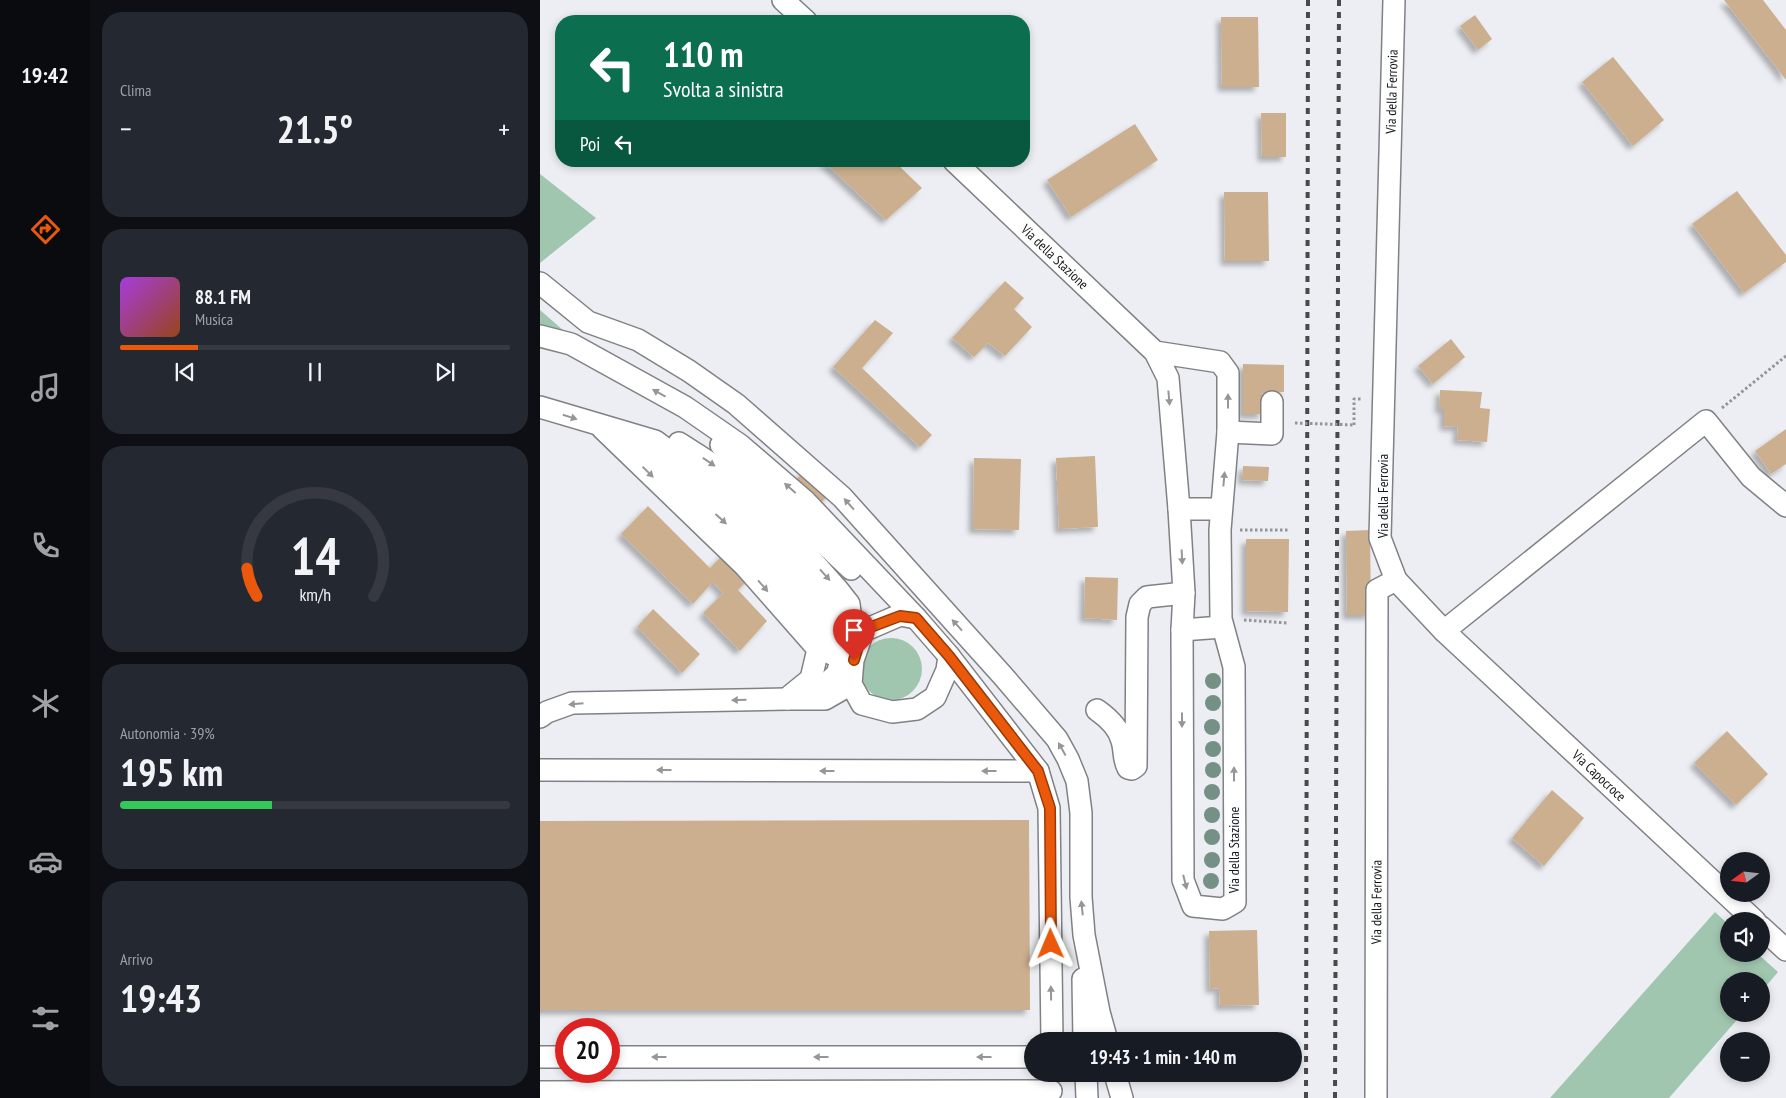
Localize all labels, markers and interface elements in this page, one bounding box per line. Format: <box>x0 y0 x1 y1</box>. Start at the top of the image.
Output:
text: 110 m <box>663 31 744 77</box>
icon: left <box>580 35 645 100</box>
street label: Via della Ferrovia <box>1381 49 1402 135</box>
text: 19:42 <box>21 61 69 89</box>
text: Svolta a sinistra <box>663 75 784 103</box>
text: Clima <box>120 80 151 100</box>
text: 21.5° <box>277 104 353 153</box>
text: − <box>120 110 132 147</box>
text: + <box>498 110 510 147</box>
icon: left <box>610 130 638 158</box>
text: Poi <box>580 132 600 156</box>
icon: directions <box>28 212 63 247</box>
street label: Via della Stazione <box>1016 220 1093 293</box>
text: 88.1 FM <box>195 285 251 309</box>
text: Musica <box>195 309 233 329</box>
icon: previous <box>171 358 199 386</box>
icon: pause <box>301 358 329 386</box>
icon: next <box>431 358 459 386</box>
icon: music <box>28 370 63 405</box>
one-way arrow <box>652 389 666 397</box>
one-way arrow <box>1166 390 1174 406</box>
one-way arrow <box>1224 393 1232 409</box>
one-way arrow <box>563 413 578 421</box>
street label: Via della Ferrovia <box>1374 454 1392 539</box>
one-way arrow <box>702 458 716 467</box>
one-way arrow <box>641 466 653 478</box>
one-way arrow <box>1220 471 1228 487</box>
one-way arrow <box>784 483 796 494</box>
one-way arrow <box>843 498 854 511</box>
one-way arrow <box>715 513 727 525</box>
text: 14 <box>290 522 340 589</box>
icon: phone <box>28 528 63 563</box>
one-way arrow <box>1178 550 1186 566</box>
one-way arrow <box>819 569 831 581</box>
one-way arrow <box>757 580 769 592</box>
text: km/h <box>299 583 331 606</box>
pin <box>833 609 875 660</box>
icon: arrive <box>840 616 868 644</box>
one-way arrow <box>951 619 963 631</box>
icon: climate <box>28 686 63 721</box>
one-way arrow <box>730 696 746 704</box>
one-way arrow <box>568 700 584 708</box>
one-way arrow <box>1178 712 1186 728</box>
text: Autonomia · 39% <box>120 723 215 743</box>
one-way arrow <box>1058 741 1066 756</box>
street label: Via Capocroce <box>1567 745 1630 805</box>
text: 195 km <box>120 747 223 796</box>
one-way arrow <box>656 766 672 774</box>
one-way arrow <box>1230 766 1238 782</box>
one-way arrow <box>818 767 834 775</box>
one-way arrow <box>981 767 997 775</box>
street label: Via della Stazione <box>1225 807 1243 894</box>
icon: car <box>28 844 63 879</box>
north arrow <box>1720 852 1770 902</box>
map controls <box>1720 852 1770 1082</box>
street label: Via della Ferrovia <box>1367 860 1385 945</box>
one-way arrow <box>1181 874 1189 890</box>
one-way arrow <box>1077 899 1085 915</box>
button: sound <box>1720 912 1770 962</box>
position arrow <box>1024 917 1076 969</box>
text: Arrivo <box>120 949 153 969</box>
button: + <box>1720 972 1770 1022</box>
text: 19:43 <box>120 973 202 1022</box>
one-way arrow <box>1047 984 1055 1000</box>
icon: filters <box>28 1001 63 1036</box>
speed limit sign: 20 <box>555 1018 620 1083</box>
button: − <box>1720 1032 1770 1082</box>
text: 19:43 · 1 min · 140 m <box>1090 1045 1236 1069</box>
one-way arrow <box>651 1053 667 1061</box>
one-way arrow <box>813 1053 829 1061</box>
one-way arrow <box>976 1053 992 1061</box>

